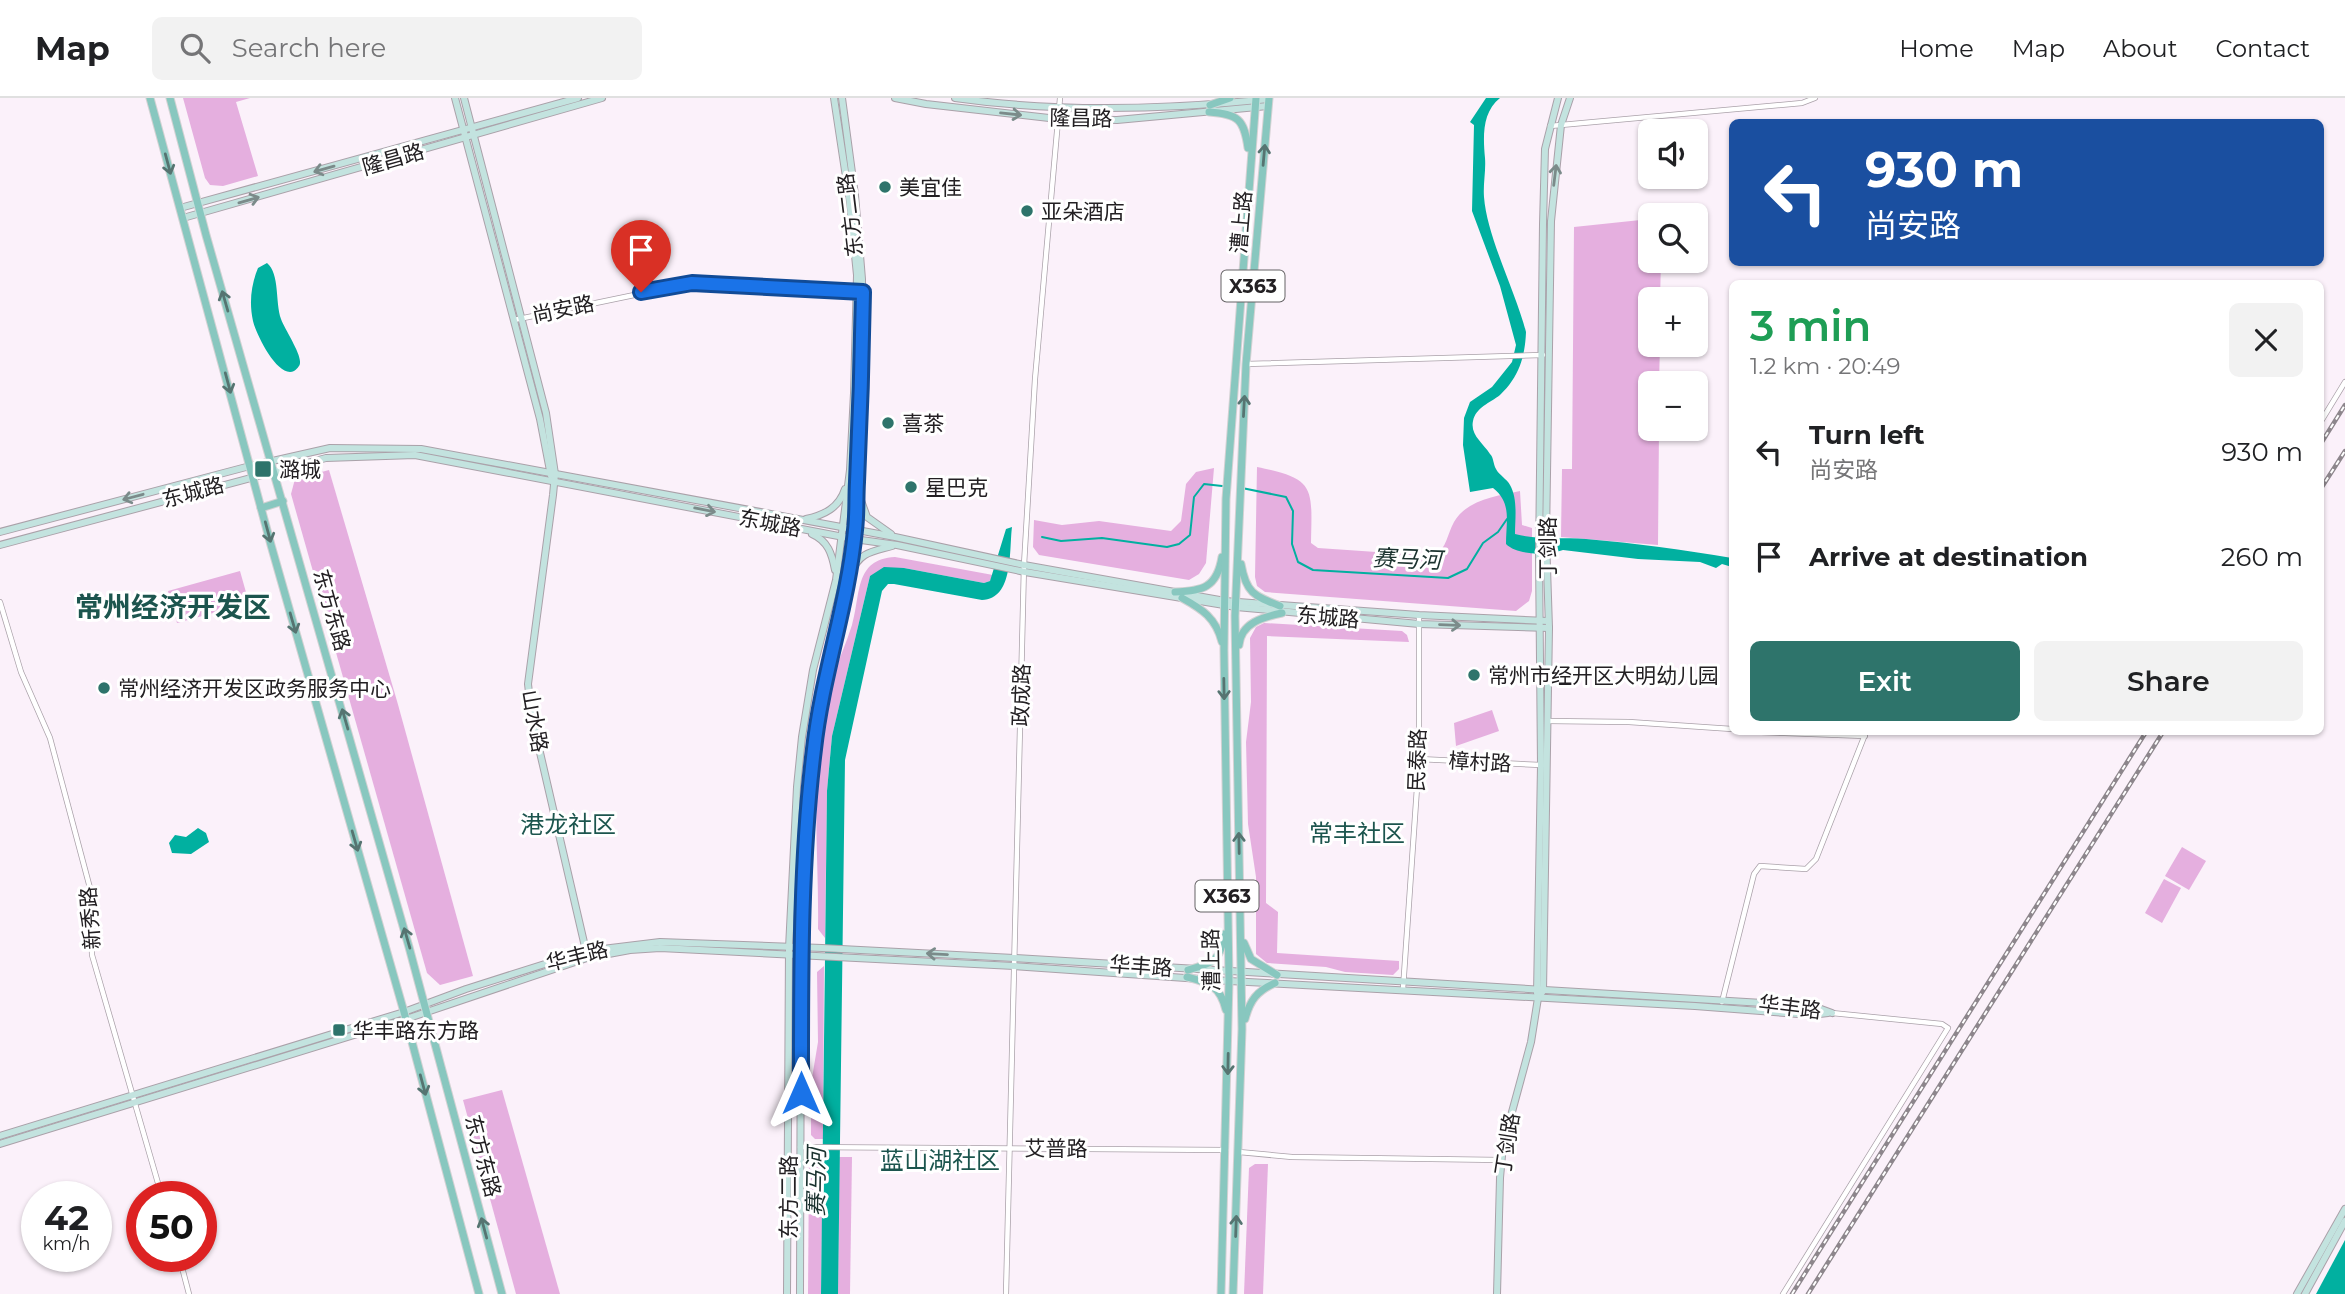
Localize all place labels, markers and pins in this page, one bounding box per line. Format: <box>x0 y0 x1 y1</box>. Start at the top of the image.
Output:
place label: 美宜佳 <box>899 175 962 200</box>
marker: 美宜佳 <box>877 179 893 195</box>
place label: 亚朵酒店 <box>1041 199 1125 224</box>
marker: 亚朵酒店 <box>1019 203 1035 219</box>
pin <box>611 220 671 292</box>
place label: 喜茶 <box>902 411 944 436</box>
marker: 喜茶 <box>880 415 896 431</box>
place label: 潞城 <box>279 457 321 482</box>
marker: 潞城 <box>253 459 273 479</box>
place label: 星巴克 <box>925 475 988 500</box>
marker: 星巴克 <box>903 479 919 495</box>
place label: 常州市经开区大明幼儿园 <box>1488 663 1719 688</box>
marker: 常州市经开区大明幼儿园 <box>1466 667 1482 683</box>
place label: 常州经济开发区政务服务中心 <box>118 676 391 701</box>
marker: 常州经济开发区政务服务中心 <box>96 680 112 696</box>
place label: 华丰路东方路 <box>353 1018 479 1043</box>
marker: 华丰路东方路 <box>331 1022 347 1038</box>

